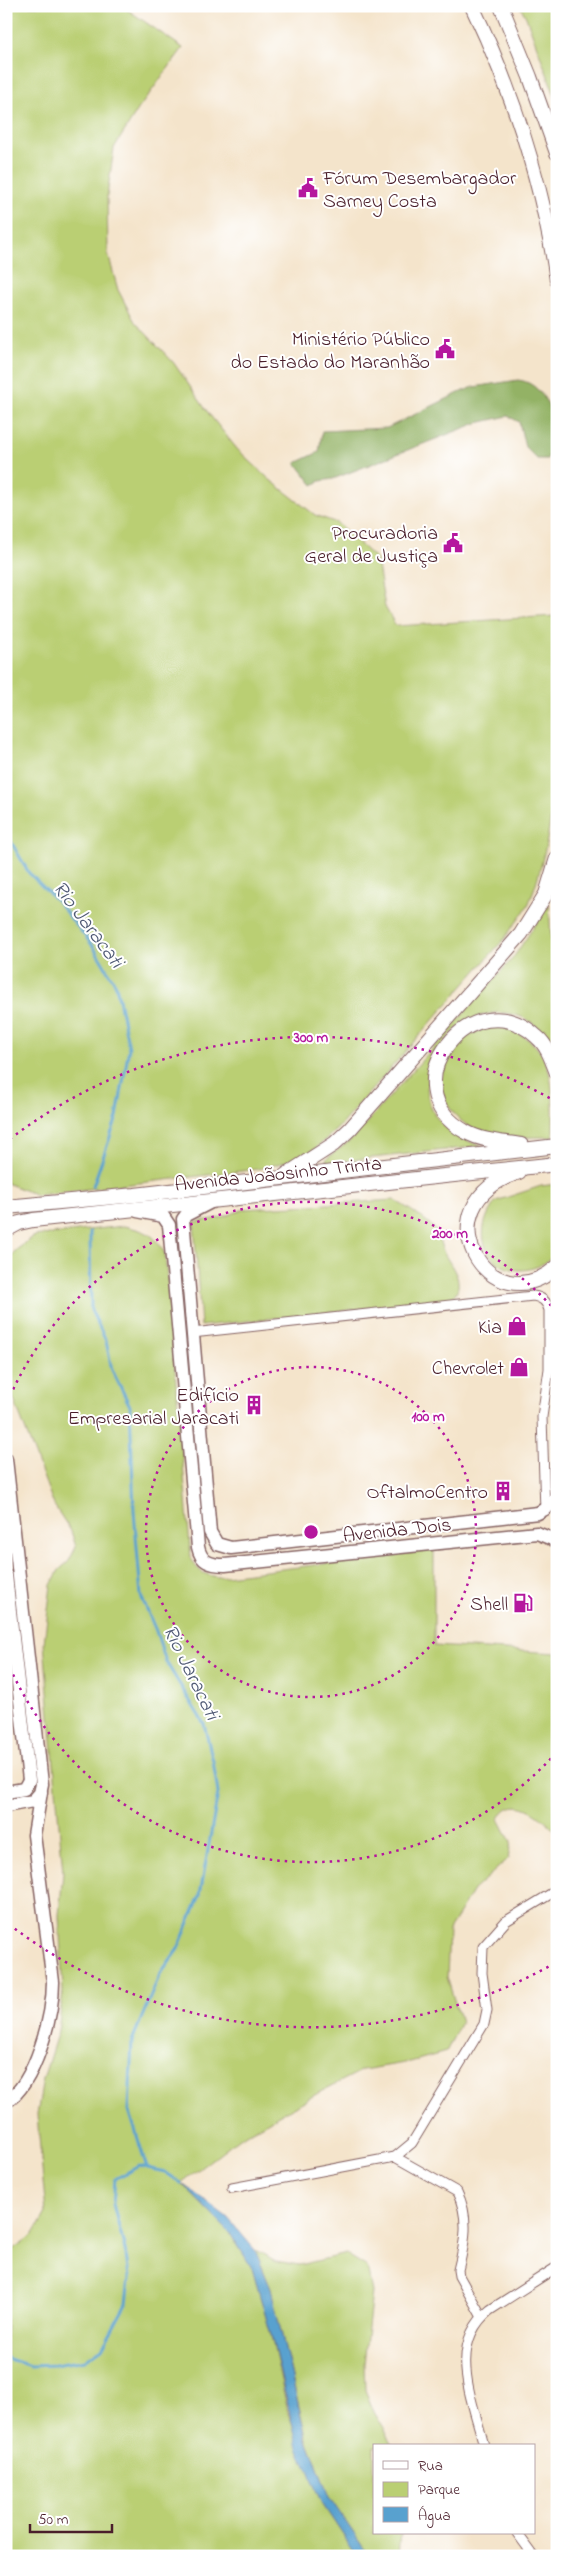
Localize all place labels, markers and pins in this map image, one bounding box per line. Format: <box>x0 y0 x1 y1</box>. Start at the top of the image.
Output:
place label: Fórum Desembargador Sarney Costa <box>322 165 517 217</box>
public building icon: Fórum Desembargador Sarney Costa <box>297 177 319 199</box>
place label: Ministério Público do Estado do Maranhão <box>230 326 430 378</box>
public building icon: Ministério Público do Estado do Maranhão <box>434 338 456 360</box>
place label: Procuradoria Geral de Justiça <box>305 520 438 572</box>
public building icon: Procuradoria Geral de Justiça <box>442 532 464 554</box>
place label: Kia <box>478 1314 502 1343</box>
shop icon: Kia <box>506 1315 528 1337</box>
place label: Chevrolet <box>432 1355 504 1384</box>
shop icon: Chevrolet <box>508 1356 530 1378</box>
place label: Edifício Empresarial Jaracati <box>68 1382 239 1434</box>
building icon: Edifício Empresarial Jaracati <box>243 1394 265 1416</box>
place label: OftalmoCentro <box>366 1479 488 1508</box>
building icon: OftalmoCentro <box>492 1480 514 1502</box>
centre of rings <box>302 1523 320 1541</box>
place label: Shell <box>470 1591 508 1620</box>
fuel station icon: Shell <box>512 1592 534 1614</box>

